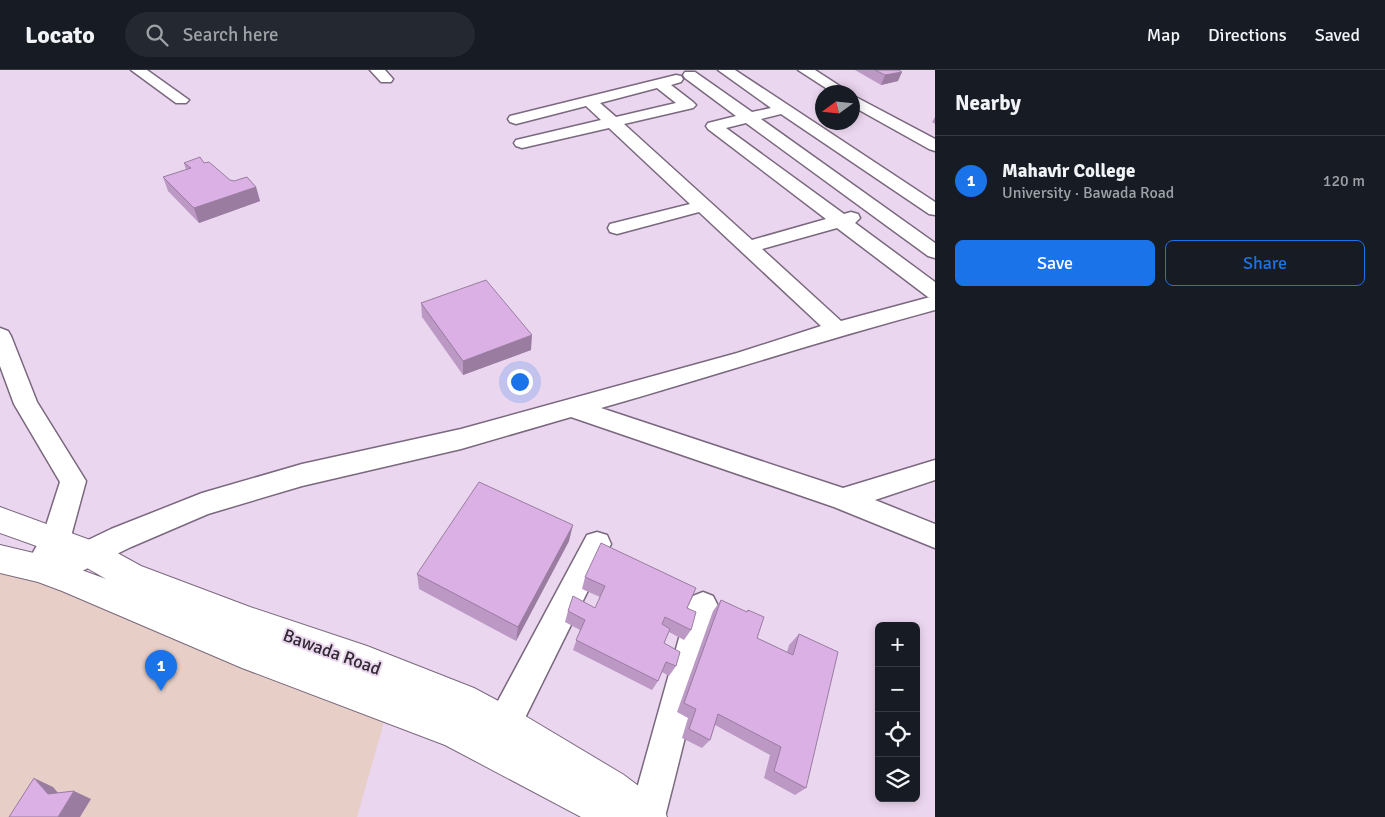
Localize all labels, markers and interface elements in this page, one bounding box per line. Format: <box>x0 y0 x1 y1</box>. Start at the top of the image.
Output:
search box <box>125 12 475 57</box>
text: Locato <box>25 20 95 50</box>
icon: search <box>143 21 171 49</box>
text: Search here <box>183 23 279 47</box>
text: Map <box>1147 24 1180 46</box>
text: Directions <box>1208 24 1287 46</box>
text: Saved <box>1315 24 1360 46</box>
north arrow <box>815 85 860 130</box>
text: Nearby <box>955 90 1021 116</box>
text: Mahavir College <box>1002 159 1135 183</box>
text: 1 <box>967 171 975 191</box>
text: 120 m <box>1323 171 1365 191</box>
text: University · Bawada Road <box>1002 183 1174 203</box>
button: Save <box>955 240 1155 286</box>
button: Share <box>1165 240 1365 286</box>
your location <box>507 369 533 395</box>
map controls <box>875 622 920 802</box>
button: + <box>875 622 920 667</box>
street label: Bawada Road <box>280 624 384 680</box>
pin: 1 <box>145 650 177 691</box>
button: − <box>875 667 920 712</box>
button: locate <box>875 712 920 757</box>
button: layers <box>875 757 920 802</box>

